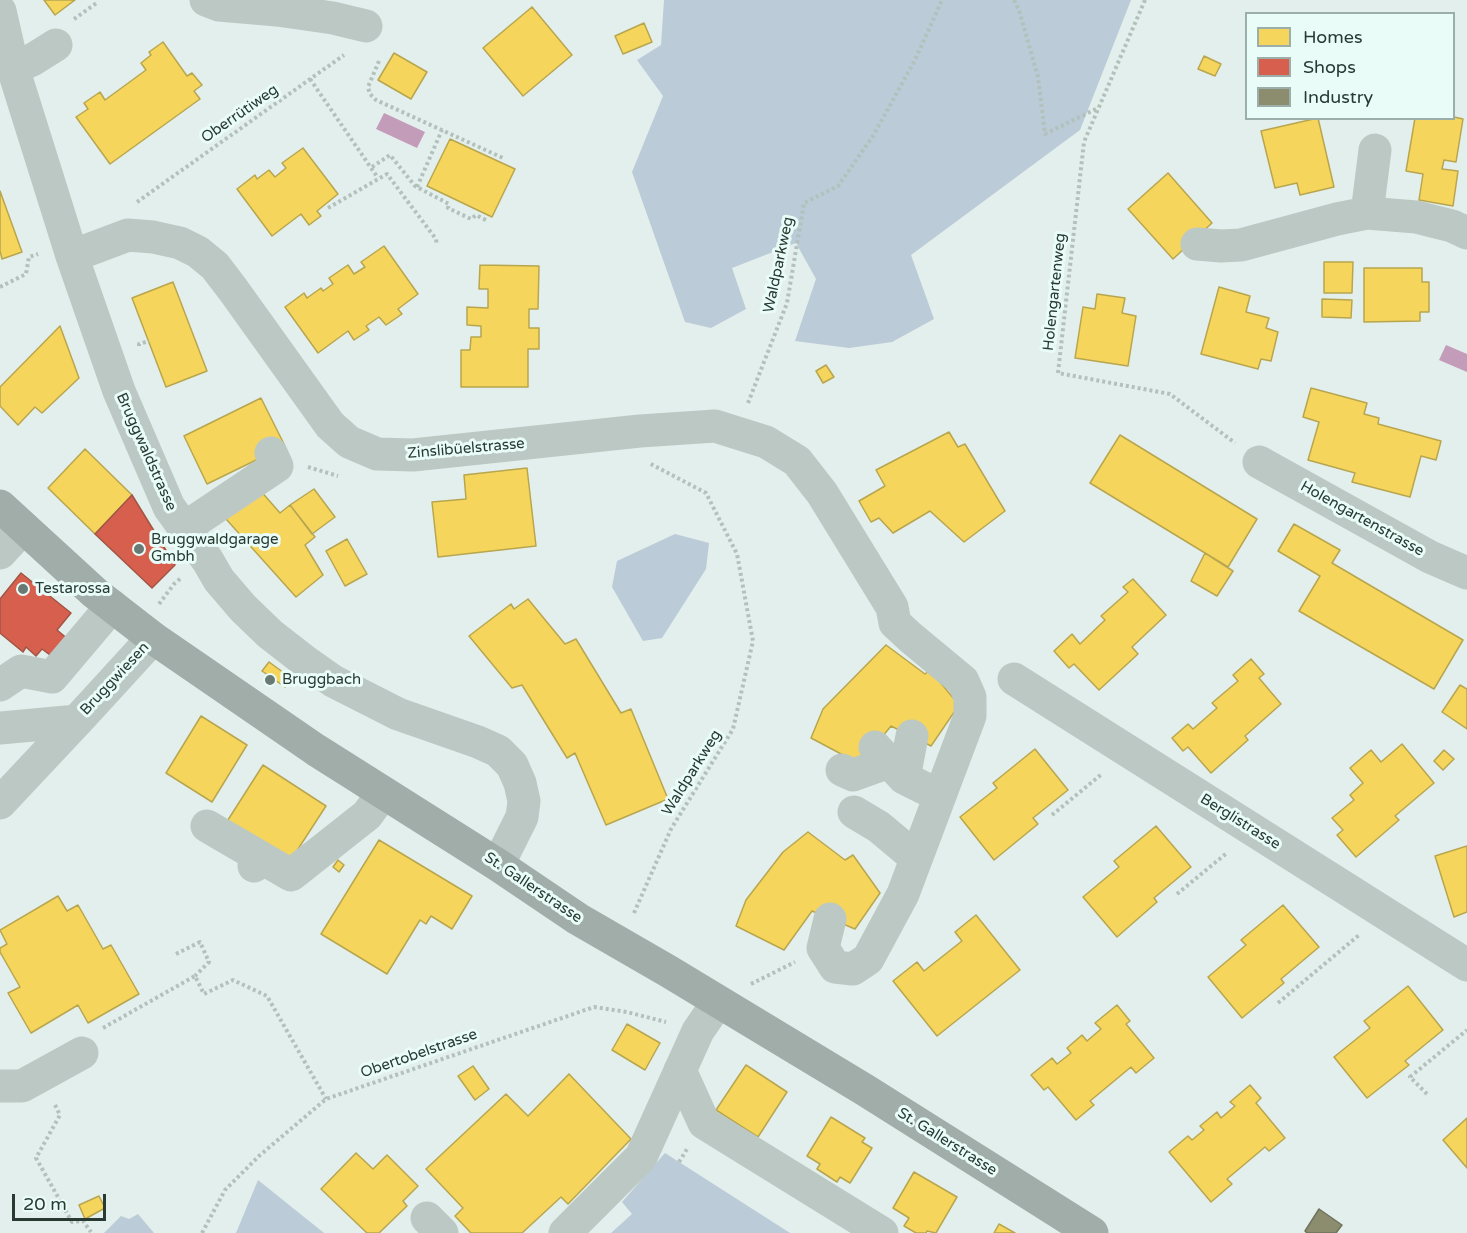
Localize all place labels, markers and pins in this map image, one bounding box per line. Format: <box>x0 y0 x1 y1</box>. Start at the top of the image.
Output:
place label: Bruggwaldgarage Gmbh <box>151 531 279 566</box>
marker: Bruggwaldgarage Gmbh <box>132 542 146 556</box>
place label: Testarossa <box>35 580 110 598</box>
marker: Testarossa <box>16 582 30 596</box>
place label: Bruggbach <box>282 671 361 689</box>
marker: Bruggbach <box>263 673 277 687</box>

